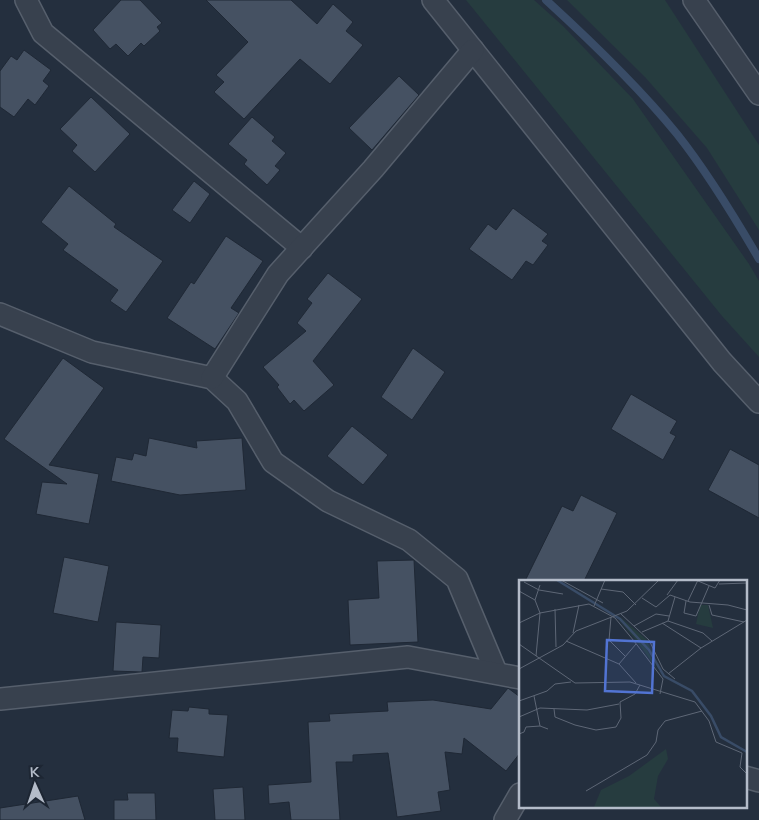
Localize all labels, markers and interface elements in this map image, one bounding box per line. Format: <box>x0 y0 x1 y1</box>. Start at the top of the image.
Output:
inset map <box>519 580 746 808</box>
north arrow <box>10 760 60 810</box>
text: K <box>29 763 40 781</box>

